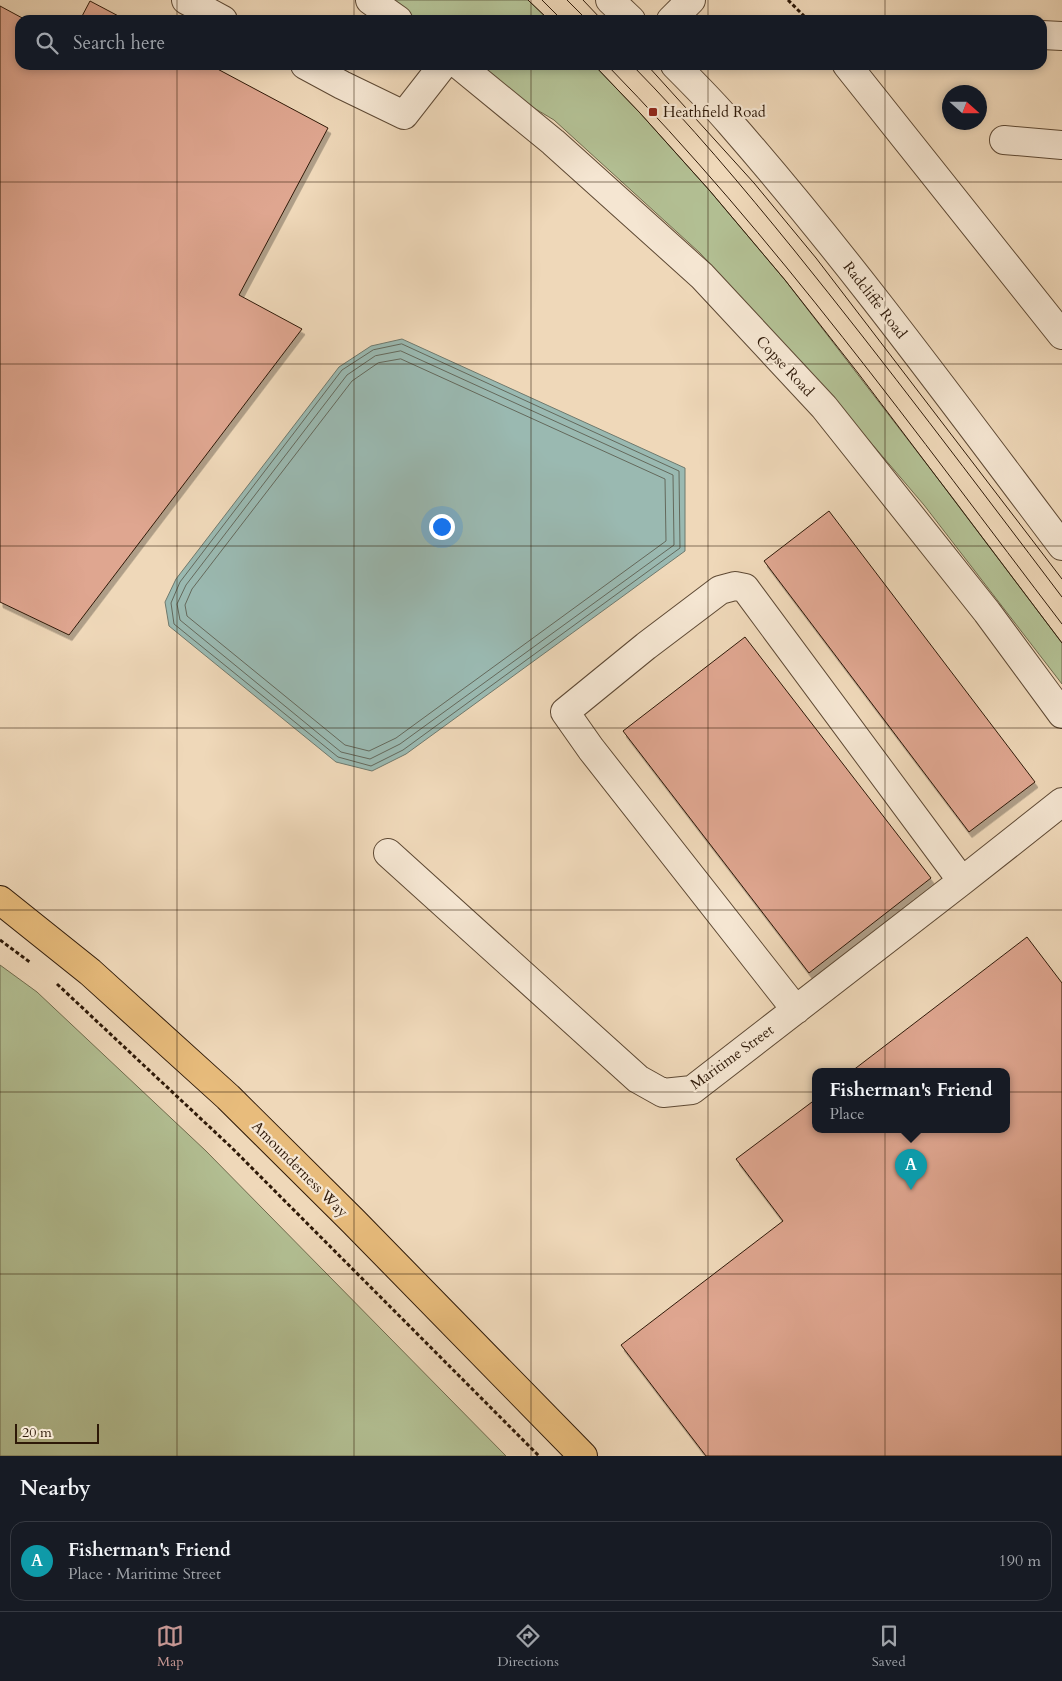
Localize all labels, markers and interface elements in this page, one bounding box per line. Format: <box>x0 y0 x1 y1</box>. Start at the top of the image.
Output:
search box <box>15 15 1047 70</box>
icon: search <box>33 29 61 57</box>
text: Search here <box>73 30 165 56</box>
north arrow <box>942 85 987 130</box>
place label: Heathfield Road <box>663 102 766 122</box>
marker: Heathfield Road <box>647 106 659 118</box>
street label: Radcliffe Road <box>839 257 911 343</box>
street label: Copse Road <box>752 331 818 401</box>
your location <box>429 514 455 540</box>
street label: Maritime Street <box>686 1020 778 1094</box>
popup <box>812 1068 1010 1133</box>
text: Fisherman's Friend <box>830 1077 992 1103</box>
text: Place <box>830 1103 865 1125</box>
street label: Amounderness Way <box>247 1116 353 1222</box>
pin: A <box>895 1149 927 1190</box>
scale bar <box>15 1421 99 1444</box>
text: 20 m <box>22 1423 52 1442</box>
text: Nearby <box>20 1474 91 1503</box>
text: Fisherman's Friend <box>68 1537 231 1563</box>
text: A <box>31 1550 43 1572</box>
text: 190 m <box>999 1550 1041 1572</box>
text: Place · Maritime Street <box>68 1563 221 1585</box>
tab: Map <box>156 1622 184 1671</box>
tab: Directions <box>497 1622 559 1671</box>
tab: Saved <box>872 1622 906 1671</box>

